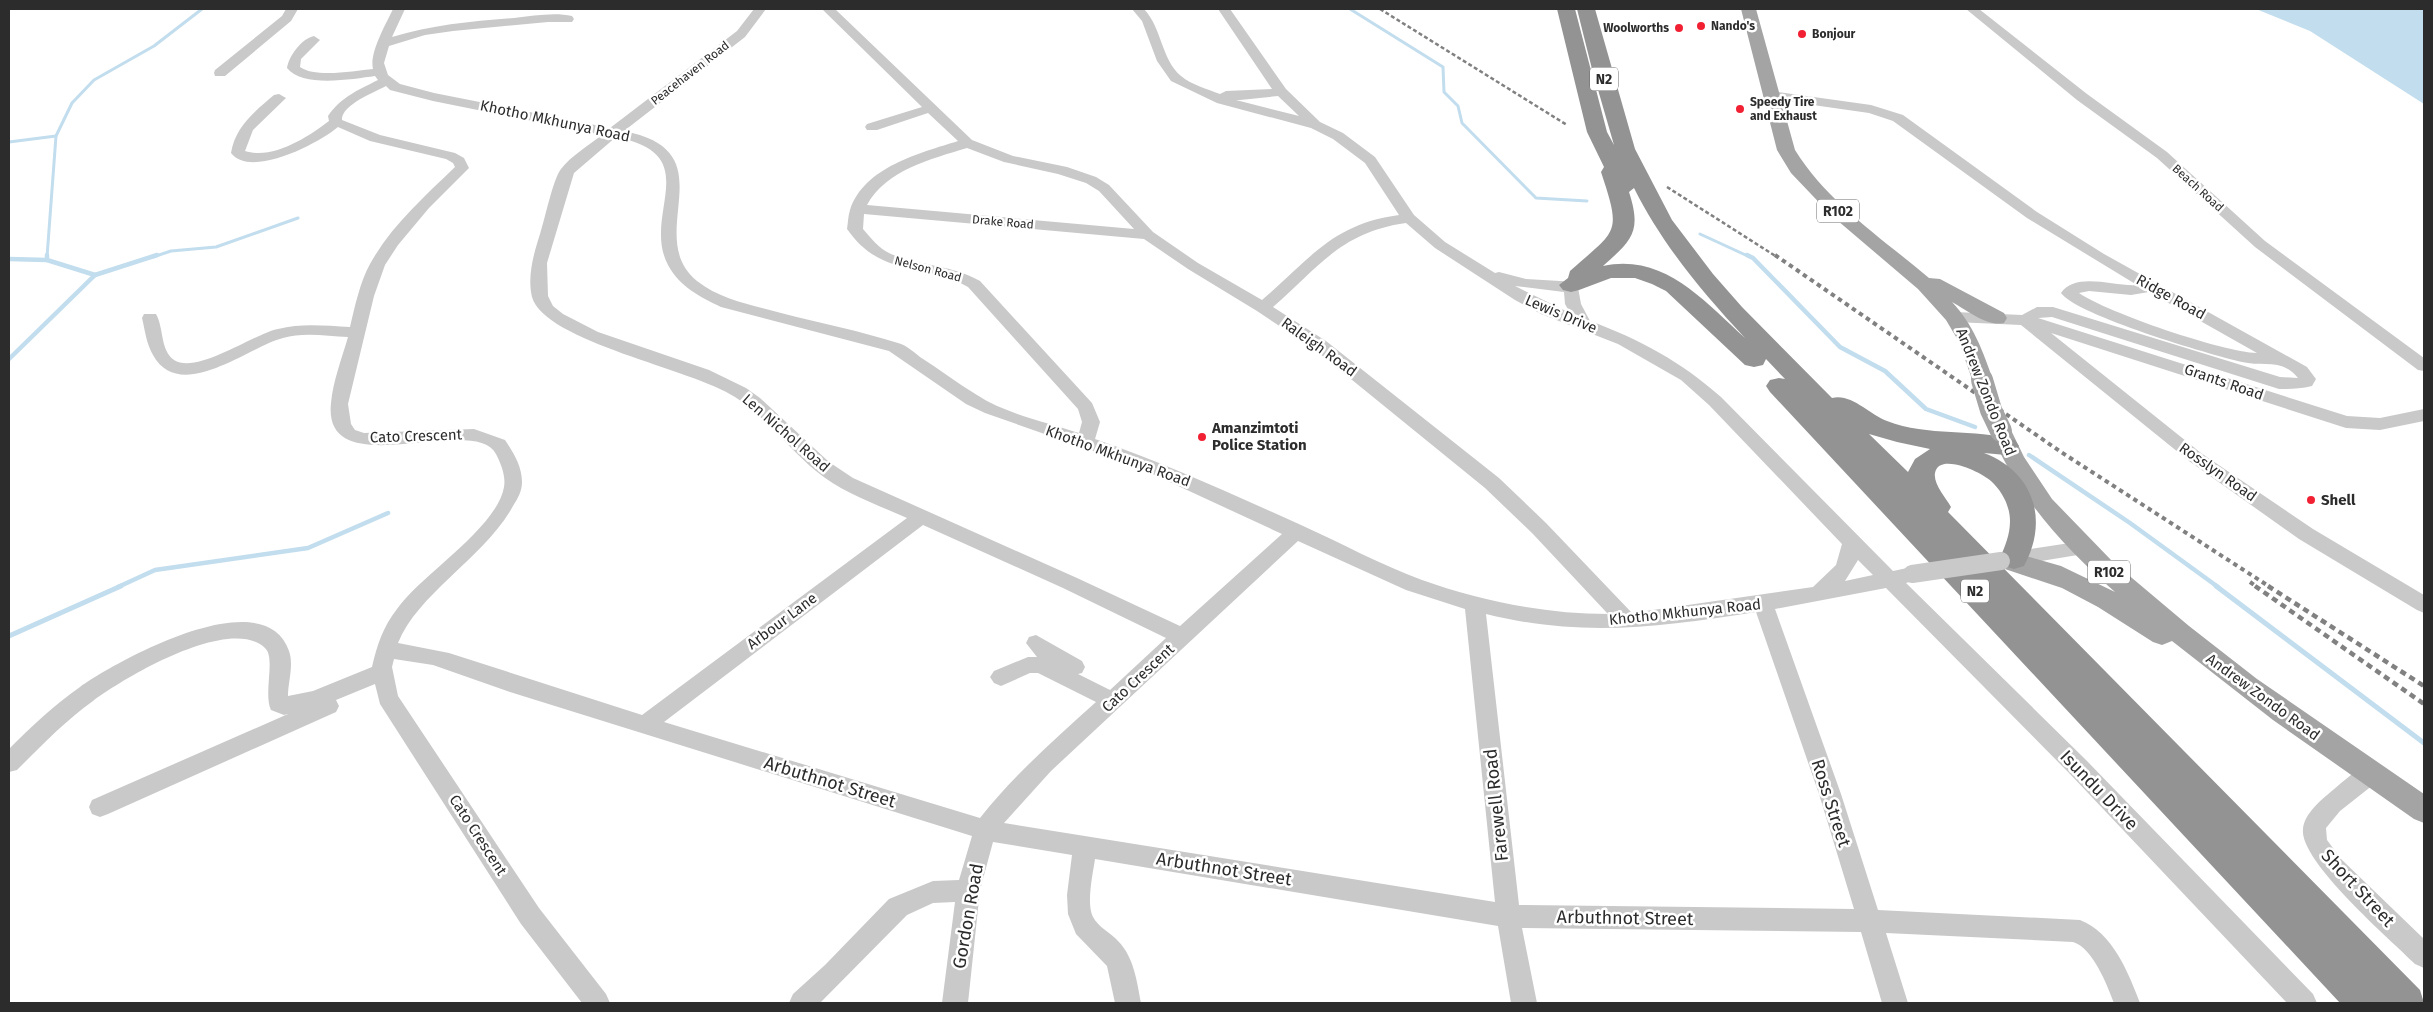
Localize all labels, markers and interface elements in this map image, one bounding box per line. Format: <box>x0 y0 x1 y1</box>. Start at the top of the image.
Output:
place label: Nando's <box>1711 19 1755 33</box>
marker: Nando's <box>1695 20 1707 32</box>
place label: Woolworths <box>1603 21 1669 35</box>
marker: Woolworths <box>1673 22 1685 34</box>
place label: Bonjour <box>1812 27 1856 41</box>
marker: Bonjour <box>1796 28 1808 40</box>
street label: Peacehaven Road <box>648 38 732 108</box>
road number: N2 <box>1590 68 1618 90</box>
place label: Speedy Tire and Exhaust <box>1750 95 1817 123</box>
street label: Khotho Mkhunya Road <box>478 96 632 146</box>
marker: Speedy Tire and Exhaust <box>1734 103 1746 115</box>
street label: Beach Road <box>2170 161 2226 215</box>
road number: R102 <box>1817 200 1859 222</box>
street label: Drake Road <box>972 212 1034 232</box>
street label: Nelson Road <box>893 253 963 285</box>
street label: Ridge Road <box>2133 271 2209 323</box>
street label: Lewis Drive <box>1522 291 1600 337</box>
street label: Raleigh Road <box>1278 314 1360 380</box>
street label: Andrew Zondo Road <box>1952 326 2020 458</box>
street label: Grants Road <box>2182 360 2266 404</box>
street label: Len Nichol Road <box>739 390 833 476</box>
place label: Amanzimtoti Police Station <box>1211 419 1307 454</box>
street label: Khotho Mkhunya Road <box>1043 421 1193 491</box>
street label: Cato Crescent <box>370 425 463 447</box>
marker: Amanzimtoti Police Station <box>1196 431 1208 443</box>
street label: Rosslyn Road <box>2176 439 2260 505</box>
place label: Shell <box>2321 491 2356 509</box>
marker: Shell <box>2305 494 2317 506</box>
road number: R102 <box>2088 560 2130 584</box>
road number: N2 <box>1961 580 1989 602</box>
street label: Arbour Lane <box>743 589 821 653</box>
street label: Khotho Mkhunya Road <box>1608 595 1762 629</box>
street label: Cato Crescent <box>1098 640 1178 716</box>
street label: Andrew Zondo Road <box>2203 650 2323 744</box>
street label: Isundu Drive <box>2055 745 2143 835</box>
street label: Farewell Road <box>1479 748 1513 862</box>
street label: Arbuthnot Street <box>761 752 899 813</box>
street label: Ross Street <box>1806 756 1856 850</box>
street label: Cato Crescent <box>445 791 511 879</box>
street label: Short Street <box>2317 845 2400 932</box>
street label: Arbuthnot Street <box>1155 847 1294 891</box>
street label: Gordon Road <box>948 862 988 970</box>
street label: Arbuthnot Street <box>1556 906 1694 930</box>

